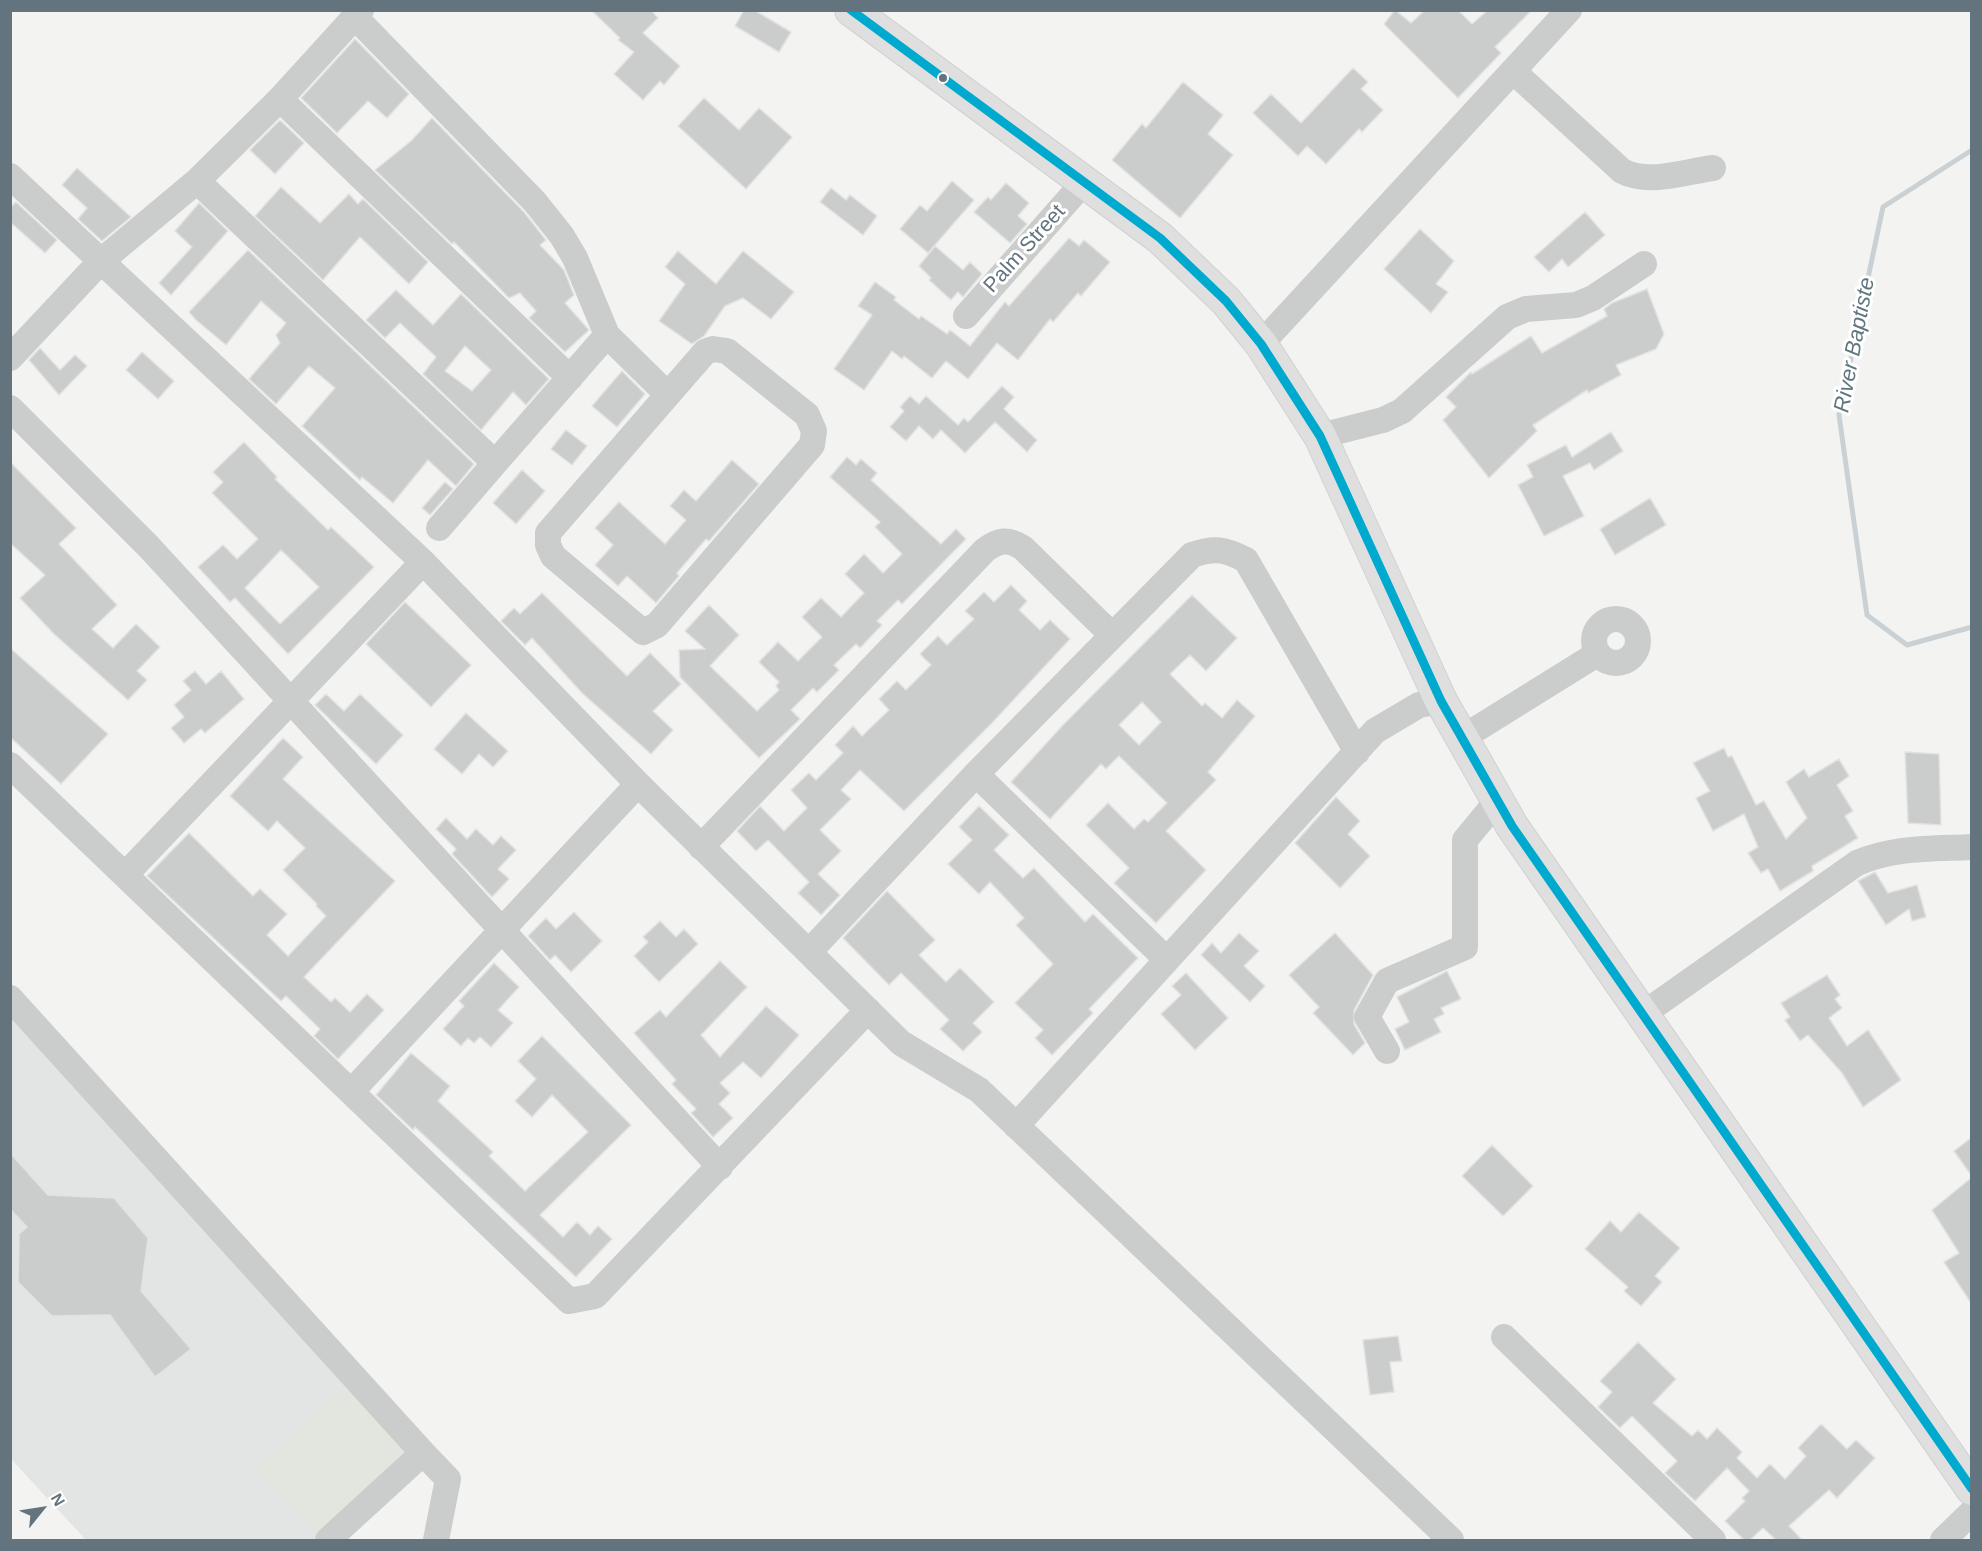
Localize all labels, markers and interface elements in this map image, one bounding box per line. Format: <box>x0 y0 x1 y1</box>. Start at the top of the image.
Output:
unlabelled marker <box>937 72 949 84</box>
street label: Palm Street <box>979 200 1071 298</box>
water label: River Baptiste <box>1829 275 1881 415</box>
north arrow <box>12 1479 72 1539</box>
text: N <box>48 1490 68 1509</box>

